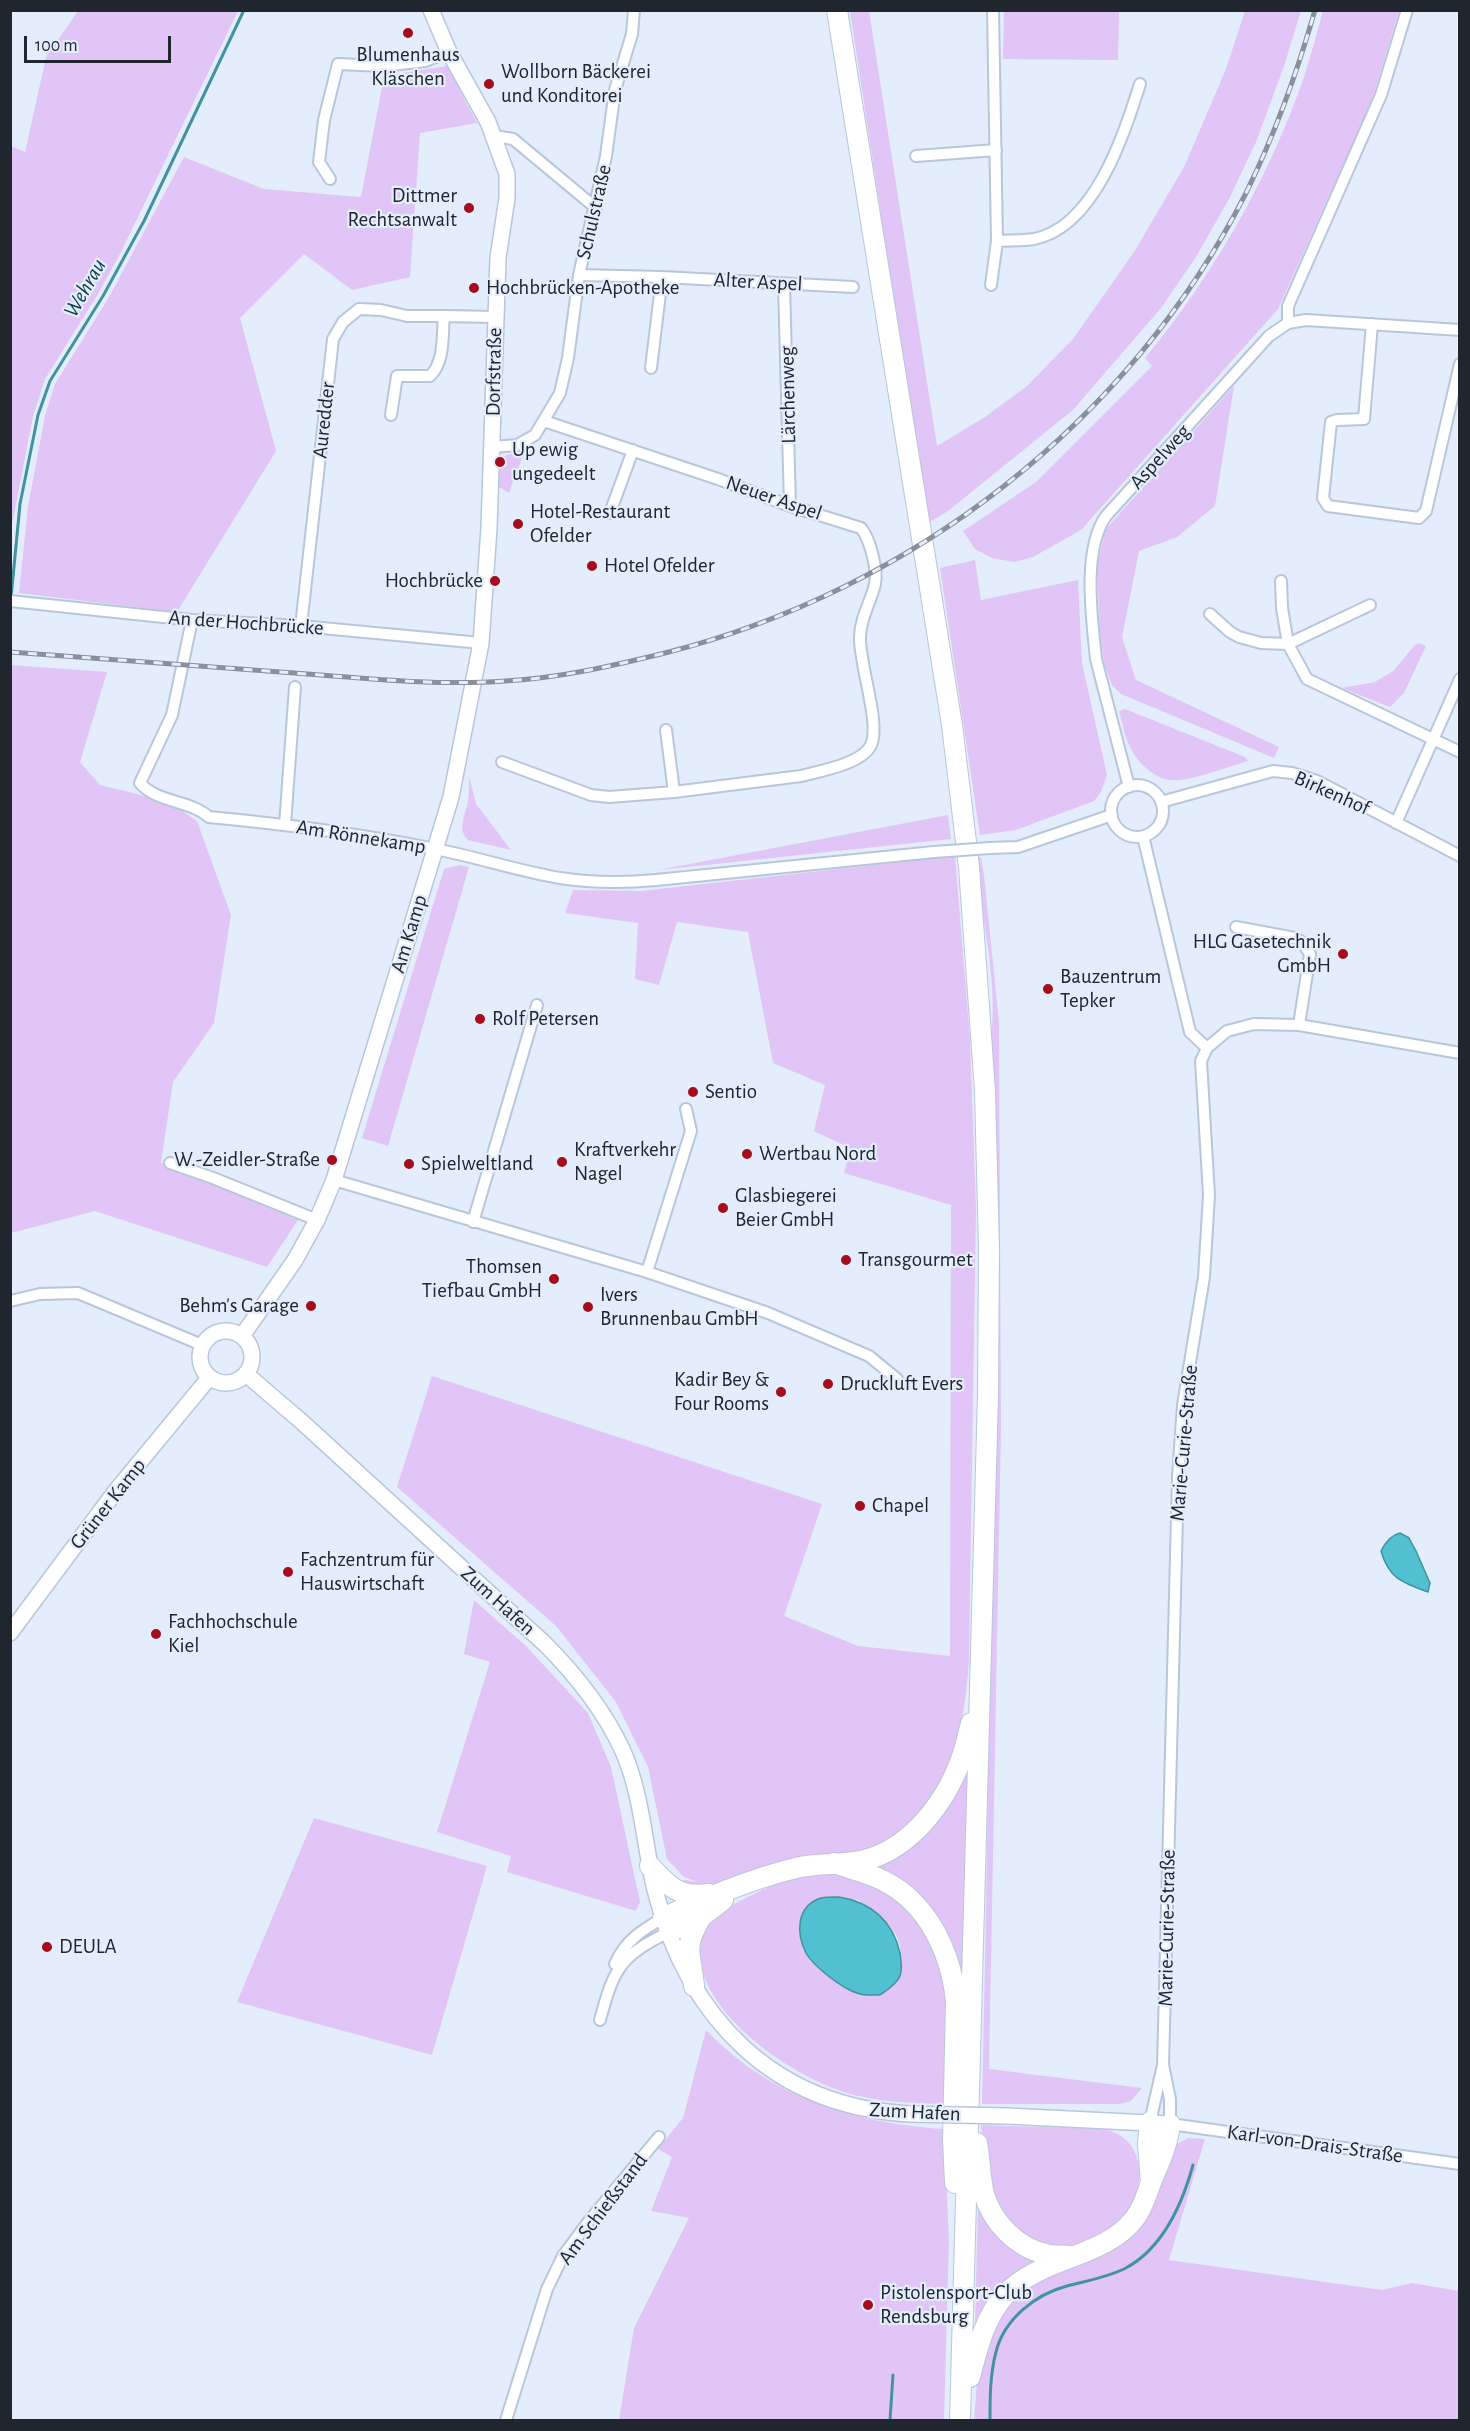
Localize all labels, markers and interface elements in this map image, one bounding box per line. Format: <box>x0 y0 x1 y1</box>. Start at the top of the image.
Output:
scale bar <box>27 24 174 62</box>
marker: Blumenhaus Kläschen <box>401 26 415 40</box>
text: 100 m <box>35 37 78 55</box>
place label: Blumenhaus Kläschen <box>356 42 460 92</box>
place label: Wollborn Bäckerei und Konditorei <box>501 59 651 109</box>
marker: Wollborn Bäckerei und Konditorei <box>482 77 496 91</box>
street label: Schulstraße <box>571 162 617 262</box>
place label: Dittmer Rechtsanwalt <box>348 183 457 233</box>
marker: Dittmer Rechtsanwalt <box>462 201 476 215</box>
water label: Wehrau <box>58 254 112 322</box>
street label: Alter Aspel <box>713 267 803 297</box>
place label: Hochbrücken-Apotheke <box>486 275 679 301</box>
marker: Hochbrücken-Apotheke <box>467 281 481 295</box>
street label: Dorfstraße <box>481 327 507 417</box>
street label: Lärchenweg <box>775 346 801 444</box>
street label: Auredder <box>307 380 341 460</box>
street label: Aspelweg <box>1124 419 1196 495</box>
place label: Up ewig ungedeelt <box>512 437 595 487</box>
marker: Up ewig ungedeelt <box>493 455 507 469</box>
street label: Neuer Aspel <box>723 470 825 526</box>
place label: Hotel-Restaurant Ofelder <box>530 499 670 549</box>
marker: Hotel-Restaurant Ofelder <box>511 517 525 531</box>
place label: Hotel Ofelder <box>604 553 715 579</box>
marker: Hotel Ofelder <box>585 559 599 573</box>
place label: Hochbrücke <box>385 568 483 594</box>
marker: Hochbrücke <box>488 574 502 588</box>
street label: An der Hochbrücke <box>168 605 324 641</box>
street label: Birkenhof <box>1290 765 1374 821</box>
street label: Am Rönnekamp <box>295 814 427 860</box>
street label: Am Kamp <box>385 892 433 976</box>
place label: HLG Gasetechnik GmbH <box>1193 929 1331 979</box>
marker: HLG Gasetechnik GmbH <box>1336 947 1350 961</box>
place label: Bauzentrum Tepker <box>1060 964 1161 1014</box>
marker: Bauzentrum Tepker <box>1041 982 1055 996</box>
place label: Rolf Petersen <box>492 1006 599 1032</box>
marker: Rolf Petersen <box>473 1012 487 1026</box>
place label: Sentio <box>705 1079 757 1105</box>
marker: Sentio <box>686 1085 700 1099</box>
place label: Kraftverkehr Nagel <box>574 1137 676 1187</box>
place label: Wertbau Nord <box>759 1141 876 1167</box>
place label: W.-Zeidler-Straße <box>174 1147 320 1173</box>
marker: Wertbau Nord <box>740 1147 754 1161</box>
place label: Spielweltland <box>421 1151 533 1177</box>
marker: W.-Zeidler-Straße <box>325 1153 339 1167</box>
marker: Kraftverkehr Nagel <box>555 1155 569 1169</box>
marker: Spielweltland <box>402 1157 416 1171</box>
place label: Glasbiegerei Beier GmbH <box>735 1183 837 1233</box>
marker: Glasbiegerei Beier GmbH <box>716 1201 730 1215</box>
place label: Transgourmet <box>858 1247 973 1273</box>
marker: Transgourmet <box>839 1253 853 1267</box>
place label: Thomsen Tiefbau GmbH <box>422 1254 542 1304</box>
marker: Thomsen Tiefbau GmbH <box>547 1272 561 1286</box>
place label: Ivers Brunnenbau GmbH <box>600 1282 759 1332</box>
place label: Behm's Garage <box>179 1293 299 1319</box>
marker: Behm's Garage <box>304 1299 318 1313</box>
marker: Ivers Brunnenbau GmbH <box>581 1300 595 1314</box>
street label: Marie-Curie-Straße <box>1165 1364 1203 1522</box>
place label: Kadir Bey & Four Rooms <box>674 1367 769 1417</box>
place label: Druckluft Evers <box>840 1371 963 1397</box>
marker: Druckluft Evers <box>821 1377 835 1391</box>
marker: Kadir Bey & Four Rooms <box>774 1385 788 1399</box>
street label: Grüner Kamp <box>65 1453 151 1555</box>
place label: Chapel <box>872 1493 929 1519</box>
marker: Chapel <box>853 1499 867 1513</box>
place label: Fachzentrum für Hauswirtschaft <box>300 1547 434 1597</box>
street label: Zum Hafen <box>456 1561 540 1641</box>
marker: Fachzentrum für Hauswirtschaft <box>281 1565 295 1579</box>
place label: Fachhochschule Kiel <box>168 1609 298 1659</box>
marker: Fachhochschule Kiel <box>149 1627 163 1641</box>
street label: Marie-Curie-Straße <box>1153 1849 1181 2007</box>
place label: DEULA <box>59 1934 117 1960</box>
marker: DEULA <box>40 1940 54 1954</box>
street label: Zum Hafen <box>869 2097 961 2127</box>
street label: Karl-von-Drais-Straße <box>1225 2119 1405 2169</box>
street label: Am Schießstand <box>553 2148 653 2270</box>
place label: Pistolensport-Club Rendsburg <box>880 2280 1032 2330</box>
marker: Pistolensport-Club Rendsburg <box>861 2298 875 2312</box>

